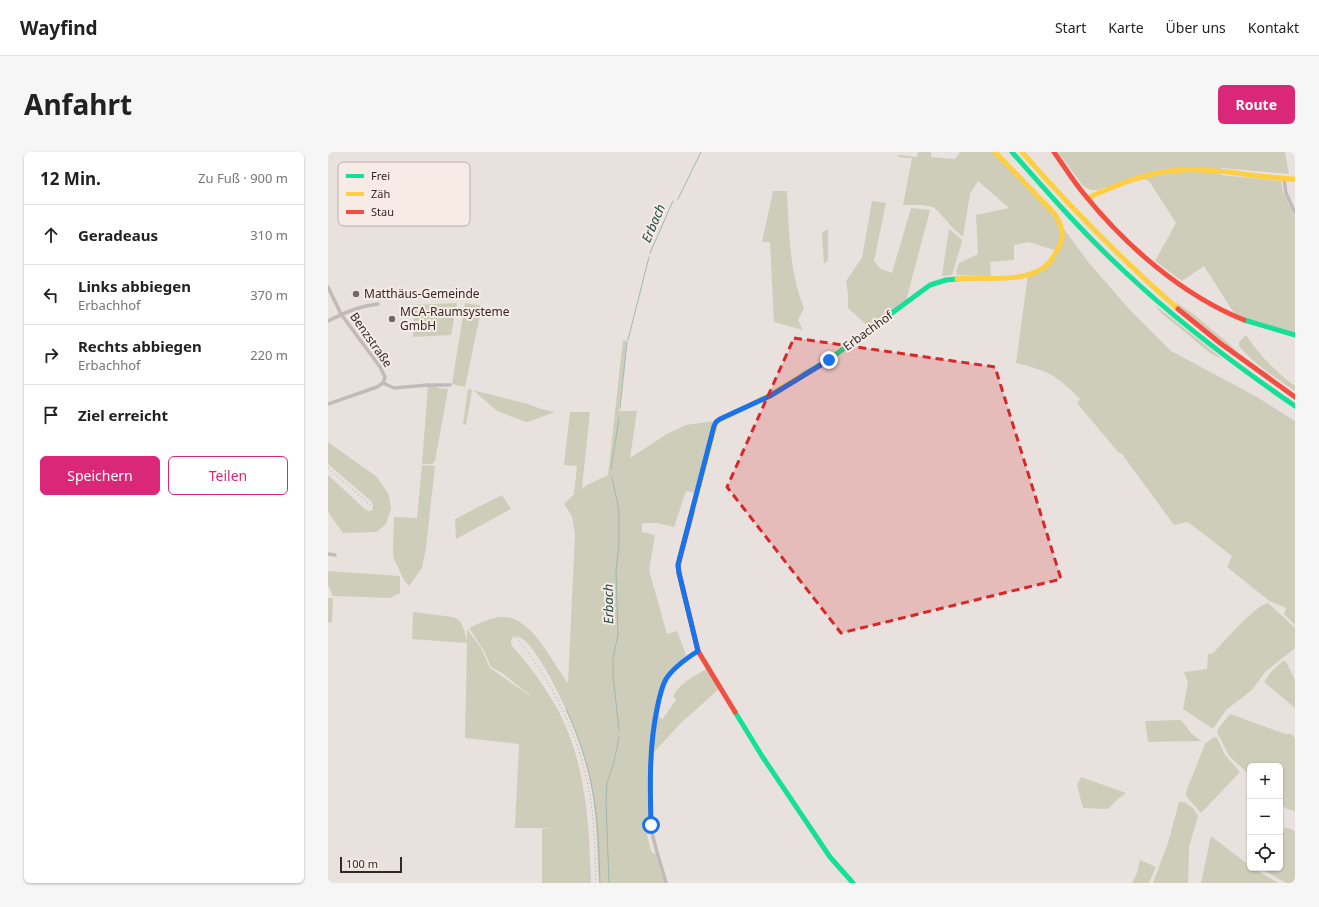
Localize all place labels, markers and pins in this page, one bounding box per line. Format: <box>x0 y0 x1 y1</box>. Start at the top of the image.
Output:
place label: Matthäus-Gemeinde <box>364 285 480 302</box>
marker: Matthäus-Gemeinde <box>351 289 361 299</box>
place label: MCA-Raumsysteme GmbH <box>400 303 510 334</box>
marker: MCA-Raumsysteme GmbH <box>387 314 397 324</box>

